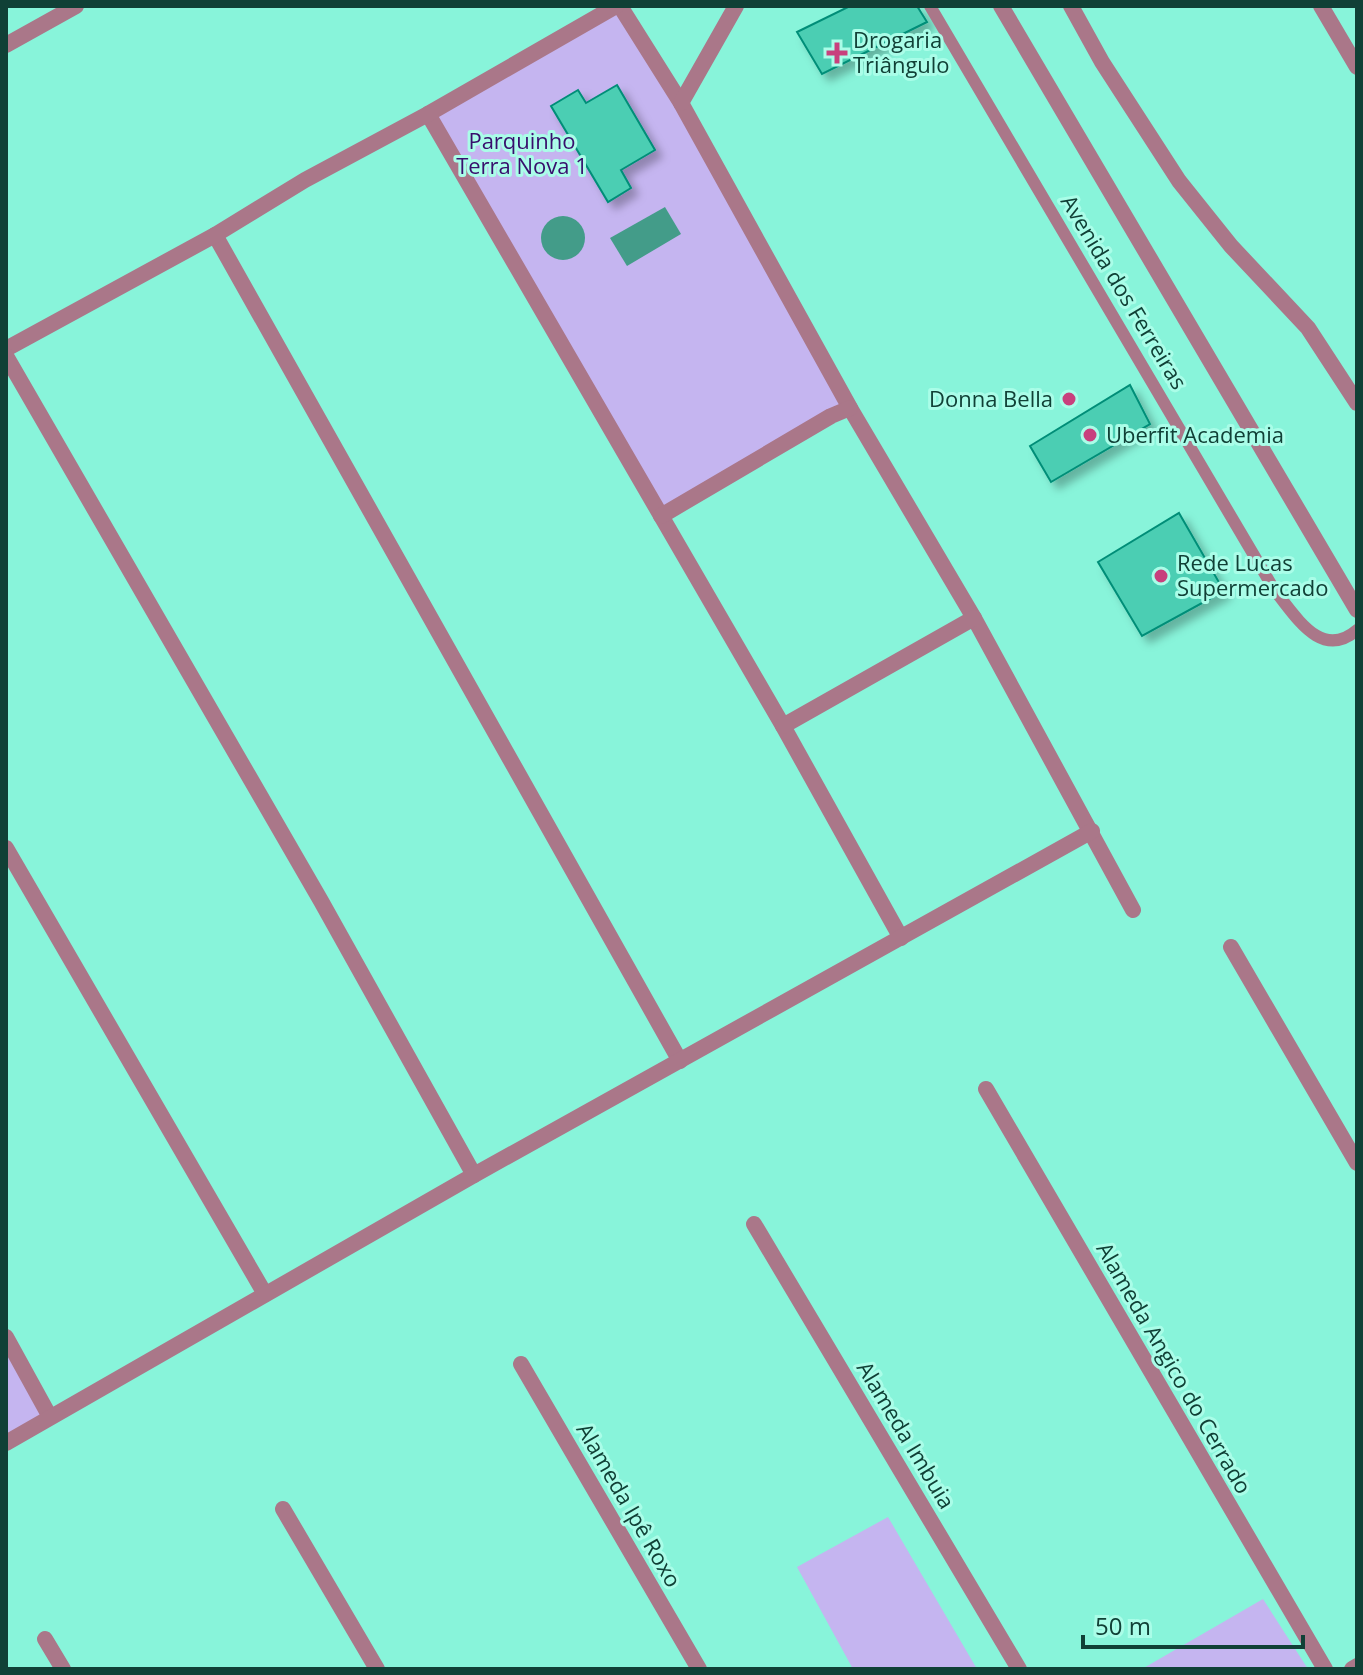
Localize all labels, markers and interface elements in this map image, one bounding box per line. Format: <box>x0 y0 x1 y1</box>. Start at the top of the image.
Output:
place label: Drogaria Triângulo <box>853 24 950 79</box>
marker: Drogaria Triângulo <box>828 44 846 62</box>
park label: Parquinho Terra Nova 1 <box>456 125 588 180</box>
street label: Avenida dos Ferreiras <box>1055 189 1195 394</box>
place label: Donna Bella <box>929 383 1053 413</box>
marker: Donna Bella <box>1060 390 1078 408</box>
place label: Uberfit Academia <box>1106 419 1284 449</box>
marker: Uberfit Academia <box>1081 426 1099 444</box>
place label: Rede Lucas Supermercado <box>1177 547 1329 602</box>
marker: Rede Lucas Supermercado <box>1152 567 1170 585</box>
street label: Alameda Angico do Cerrado <box>1090 1236 1259 1499</box>
street label: Alameda Imbuia <box>851 1355 963 1514</box>
street label: Alameda Ipê Roxo <box>571 1417 689 1592</box>
scale bar <box>1083 1599 1303 1649</box>
text: 50 m <box>1095 1609 1151 1642</box>

